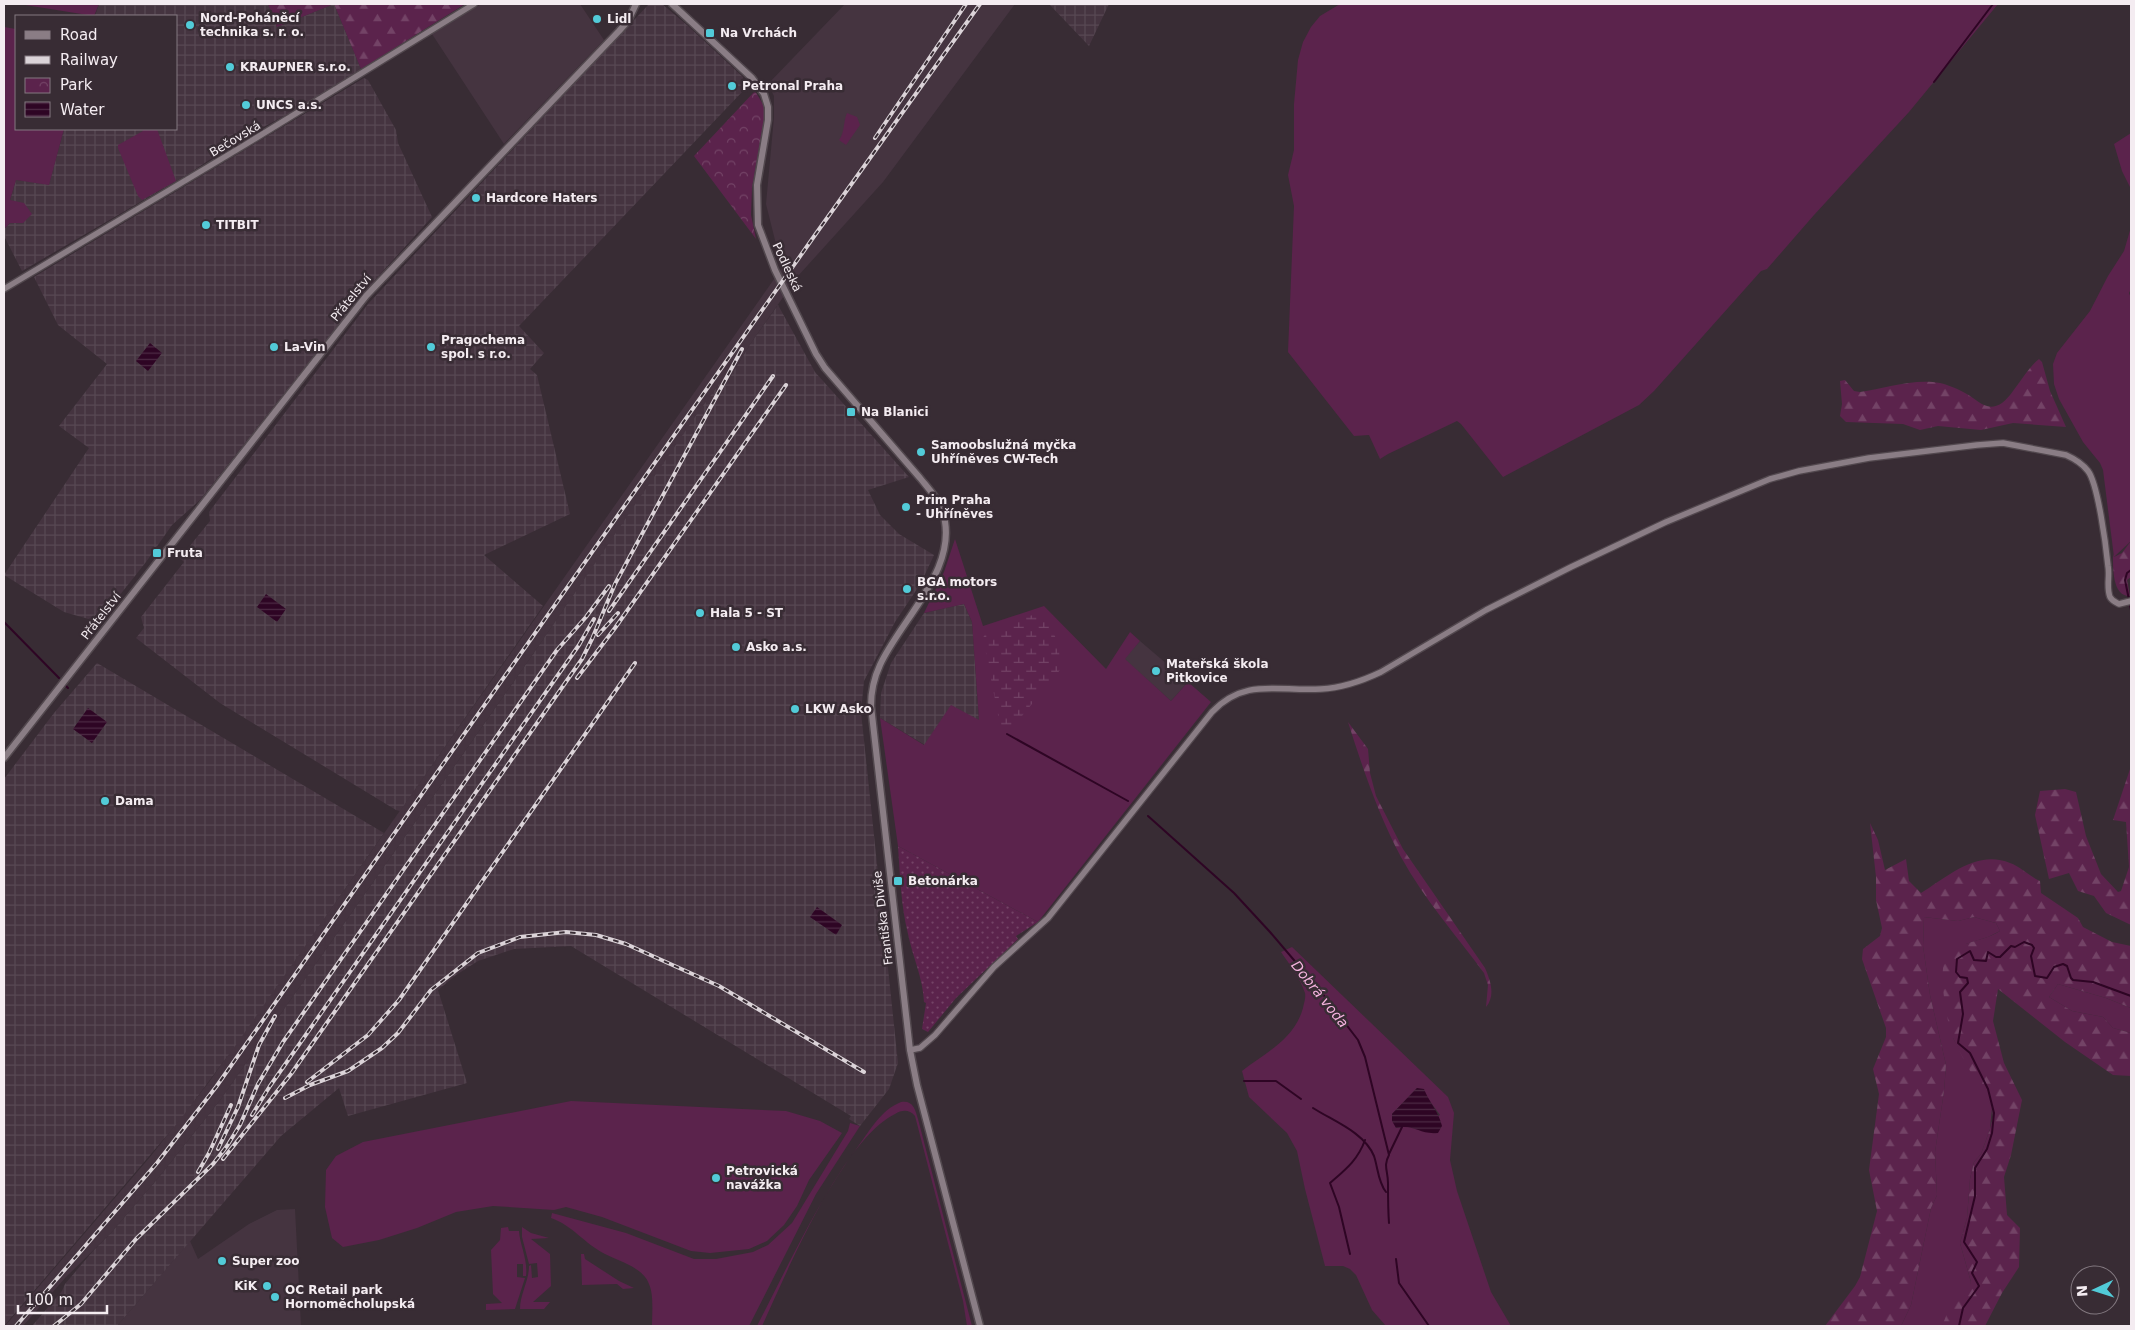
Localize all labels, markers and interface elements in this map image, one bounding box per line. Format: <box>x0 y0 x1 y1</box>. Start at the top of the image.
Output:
place label: Nord-Poháněcí technika s. r. o. <box>200 11 304 39</box>
place label: Lidl <box>607 12 631 26</box>
marker: Lidl <box>591 13 603 25</box>
legend <box>15 15 178 130</box>
marker: Nord-Poháněcí technika s. r. o. <box>184 19 196 31</box>
text: Road <box>60 26 98 44</box>
place label: Na Vrchách <box>720 26 797 40</box>
marker: Na Vrchách <box>704 27 716 39</box>
text: Railway <box>60 51 118 69</box>
place label: KRAUPNER s.r.o. <box>240 60 351 74</box>
marker: KRAUPNER s.r.o. <box>224 61 236 73</box>
text: Park <box>60 76 93 94</box>
place label: Petronal Praha <box>742 79 843 93</box>
marker: Petronal Praha <box>726 80 738 92</box>
place label: UNCS a.s. <box>256 98 322 112</box>
marker: UNCS a.s. <box>240 99 252 111</box>
text: Water <box>60 101 105 119</box>
street label: Bečovská <box>207 118 263 160</box>
place label: Hardcore Haters <box>486 191 597 205</box>
marker: Hardcore Haters <box>470 192 482 204</box>
place label: TITBIT <box>216 218 259 232</box>
marker: TITBIT <box>200 219 212 231</box>
street label: Podleská <box>769 240 805 294</box>
street label: Přátelství <box>328 271 375 324</box>
place label: Pragochema spol. s r.o. <box>441 333 525 361</box>
place label: La-Vin <box>284 340 326 354</box>
marker: La-Vin <box>268 341 280 353</box>
marker: Pragochema spol. s r.o. <box>425 341 437 353</box>
place label: Na Blanici <box>861 405 929 419</box>
marker: Na Blanici <box>845 406 857 418</box>
place label: Samoobslužná myčka Uhříněves CW-Tech <box>931 438 1076 466</box>
marker: Samoobslužná myčka Uhříněves CW-Tech <box>915 446 927 458</box>
place label: Prim Praha - Uhříněves <box>916 493 993 521</box>
marker: Prim Praha - Uhříněves <box>900 501 912 513</box>
place label: Fruta <box>167 546 203 560</box>
marker: Fruta <box>151 547 163 559</box>
place label: BGA motors s.r.o. <box>917 575 997 603</box>
marker: BGA motors s.r.o. <box>901 583 913 595</box>
street label: Přátelství <box>78 589 124 642</box>
place label: Hala 5 - ST <box>710 606 784 620</box>
marker: Hala 5 - ST <box>694 607 706 619</box>
place label: Asko a.s. <box>746 640 807 654</box>
marker: Asko a.s. <box>730 641 742 653</box>
place label: Mateřská škola Pitkovice <box>1166 657 1269 685</box>
marker: Mateřská škola Pitkovice <box>1150 665 1162 677</box>
place label: LKW Asko <box>805 702 872 716</box>
marker: LKW Asko <box>789 703 801 715</box>
place label: Dama <box>115 794 154 808</box>
marker: Dama <box>99 795 111 807</box>
street label: Františka Diviše <box>870 870 896 966</box>
place label: Betonárka <box>908 874 978 888</box>
marker: Betonárka <box>892 875 904 887</box>
water label: Dobrá voda <box>1288 957 1352 1031</box>
place label: Petrovická navážka <box>726 1164 798 1192</box>
marker: Petrovická navážka <box>710 1172 722 1184</box>
place label: Super zoo <box>232 1254 299 1268</box>
marker: Super zoo <box>216 1255 228 1267</box>
north arrow <box>2070 1265 2120 1315</box>
place label: KiK <box>234 1279 258 1293</box>
marker: KiK <box>261 1280 273 1292</box>
scale bar <box>18 1282 106 1314</box>
place label: OC Retail park Hornoměcholupská <box>285 1283 415 1311</box>
text: N <box>2074 1285 2090 1297</box>
text: 100 m <box>25 1291 73 1309</box>
marker: OC Retail park Hornoměcholupská <box>269 1291 281 1303</box>

